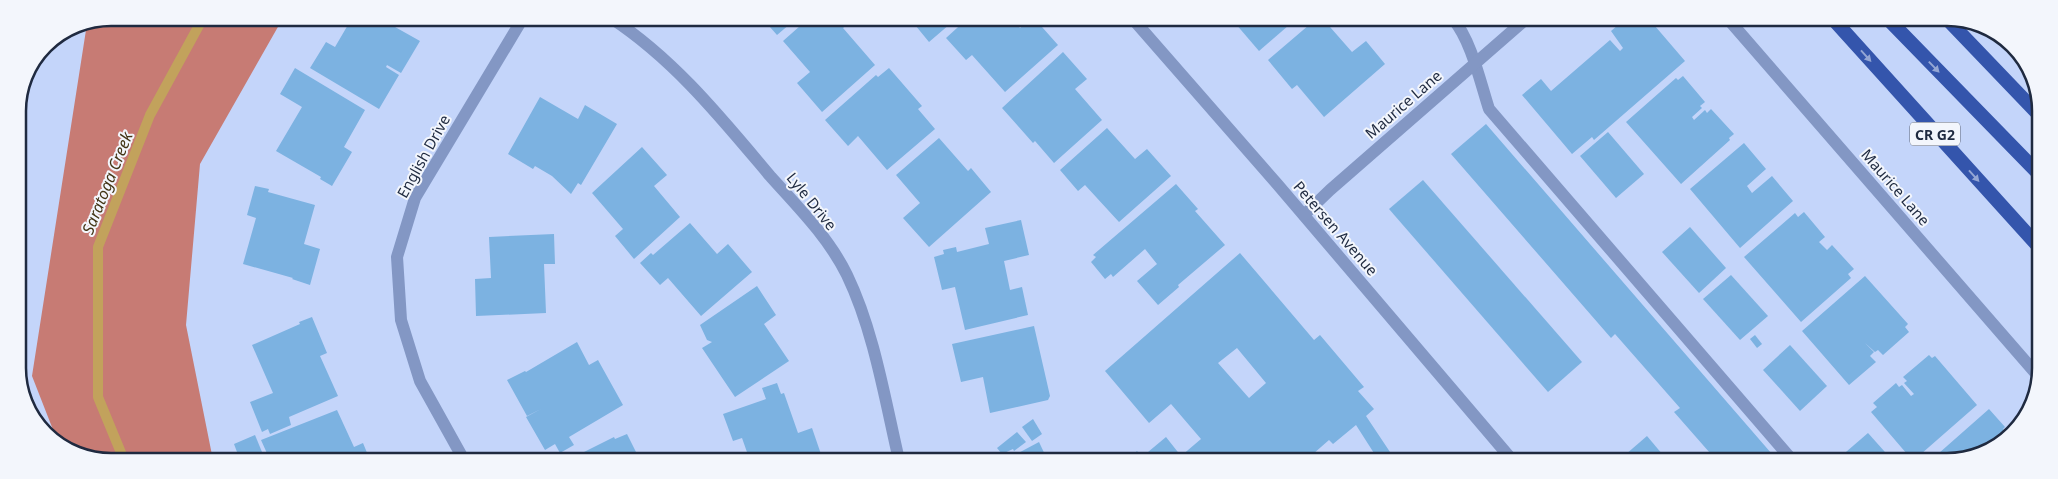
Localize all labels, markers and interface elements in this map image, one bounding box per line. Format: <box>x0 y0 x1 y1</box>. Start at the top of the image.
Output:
one-way arrow <box>1860 49 1872 61</box>
one-way arrow <box>1928 60 1940 72</box>
street label: Maurice Lane <box>1361 65 1445 143</box>
street label: English Drive <box>392 111 454 201</box>
road number: CR G2 <box>1910 122 1960 146</box>
water label: Saratoga Creek <box>76 128 138 237</box>
street label: Maurice Lane <box>1857 145 1935 229</box>
street label: Lyle Drive <box>783 168 841 234</box>
one-way arrow <box>1968 170 1980 182</box>
street label: Petersen Avenue <box>1289 176 1383 280</box>

